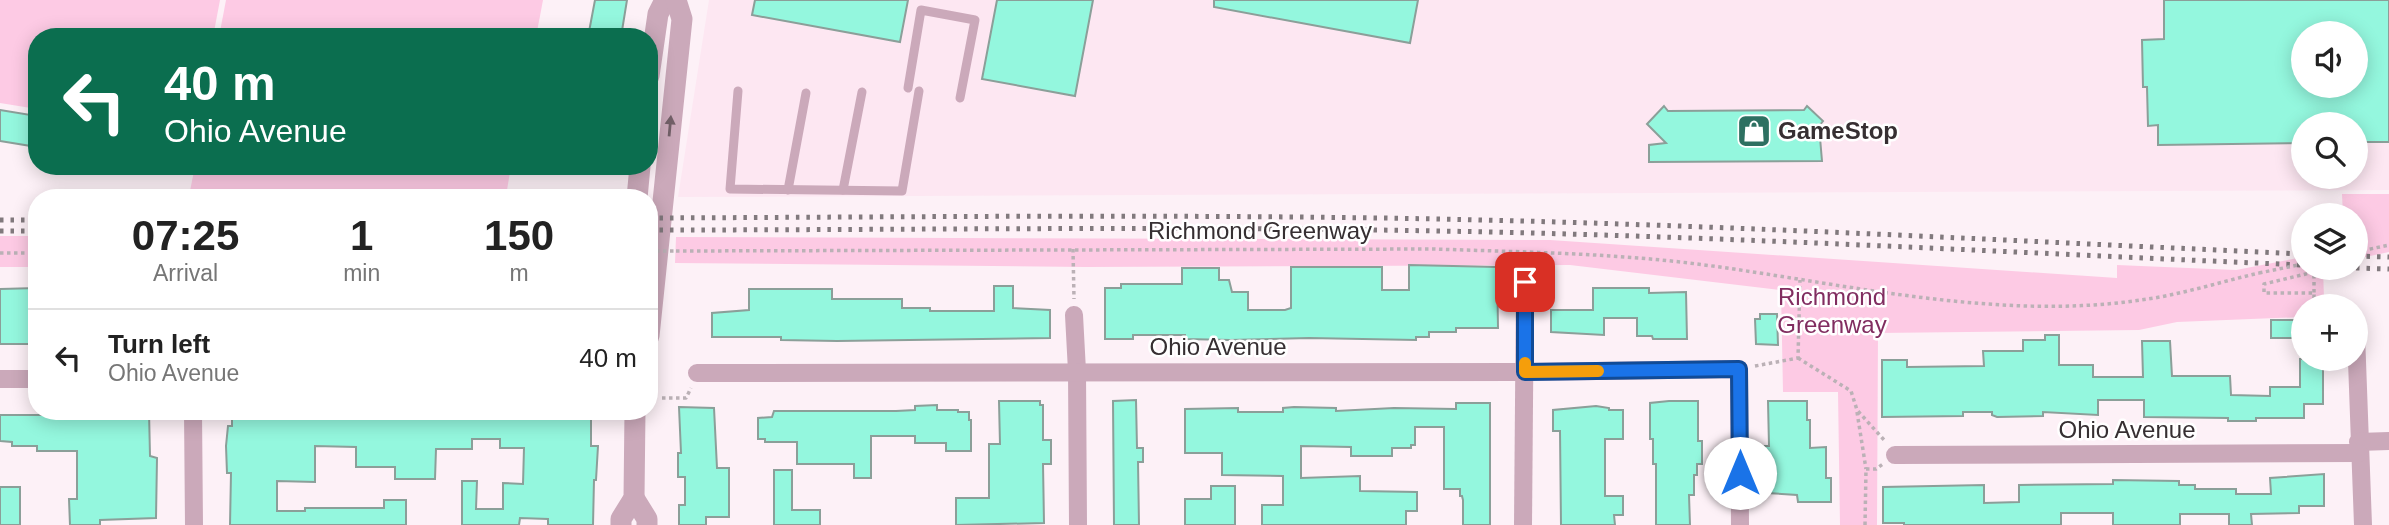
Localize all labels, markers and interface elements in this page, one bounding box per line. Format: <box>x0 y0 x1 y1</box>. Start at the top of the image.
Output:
map controls <box>2291 21 2368 371</box>
button: sound <box>2291 21 2368 98</box>
icon: left <box>49 56 140 147</box>
text: 40 m <box>164 56 276 110</box>
shop icon: GameStop <box>1735 112 1773 150</box>
button: search <box>2291 112 2368 189</box>
text: Ohio Avenue <box>164 113 347 149</box>
one-way arrow <box>665 115 676 137</box>
place label: GameStop <box>1778 117 1898 144</box>
button: layers <box>2291 203 2368 280</box>
text: 07:25 <box>132 212 239 259</box>
text: 1 <box>350 212 373 259</box>
text: 150 <box>484 212 554 259</box>
street label: Richmond Greenway <box>1148 217 1372 244</box>
pin <box>1495 252 1555 312</box>
text: Arrival <box>153 260 218 286</box>
text: min <box>343 260 380 286</box>
text: m <box>510 260 529 286</box>
icon: arrive <box>1506 263 1544 301</box>
park label: Richmond Greenway <box>1777 283 1887 338</box>
button: + <box>2291 294 2368 371</box>
text: Turn left <box>108 329 210 359</box>
street label: Ohio Avenue <box>1149 333 1287 360</box>
icon: left <box>49 339 87 377</box>
text: 40 m <box>579 343 637 373</box>
text: Ohio Avenue <box>108 360 239 386</box>
street label: Ohio Avenue <box>2058 416 2196 443</box>
position arrow <box>1703 436 1777 510</box>

